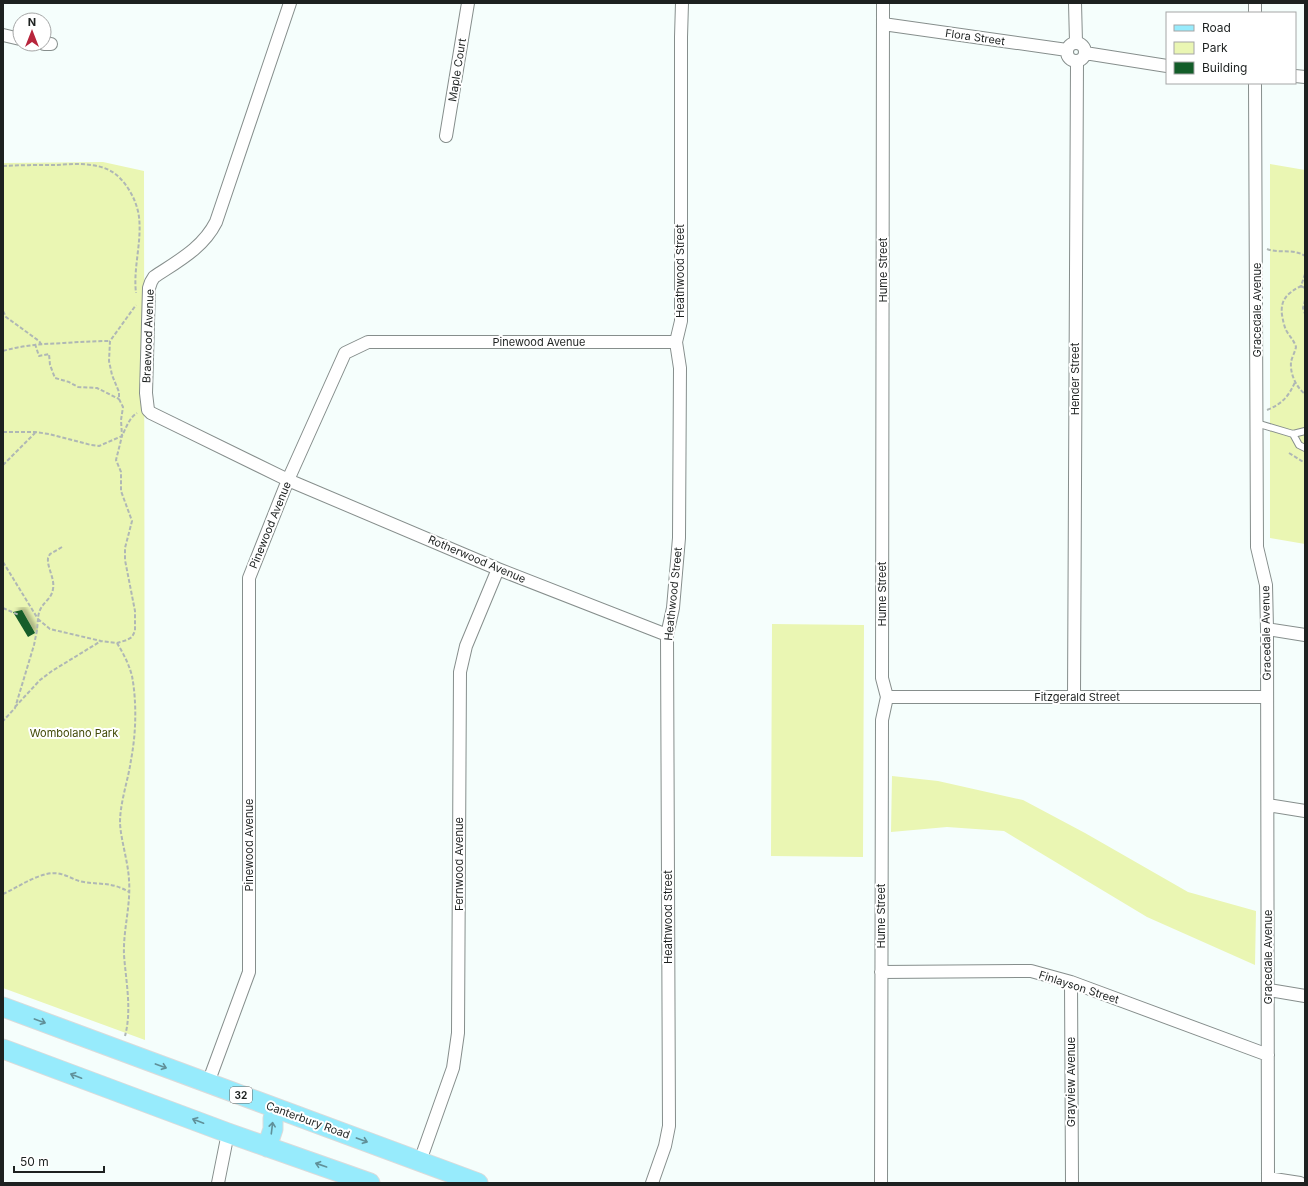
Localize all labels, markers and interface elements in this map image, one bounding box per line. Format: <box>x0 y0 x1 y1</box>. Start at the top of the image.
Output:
north arrow <box>12 12 52 52</box>
legend <box>1166 12 1296 84</box>
text: N <box>28 15 36 29</box>
text: Road <box>1202 20 1231 35</box>
street label: Flora Street <box>944 26 1006 48</box>
street label: Maple Court <box>445 37 469 103</box>
text: Park <box>1202 40 1228 55</box>
text: Building <box>1202 60 1247 75</box>
street label: Heathwood Street <box>673 224 687 318</box>
street label: Hume Street <box>876 237 890 302</box>
street label: Gracedale Avenue <box>1250 263 1264 357</box>
street label: Braewood Avenue <box>139 289 157 383</box>
street label: Pinewood Avenue <box>493 335 585 349</box>
street label: Hender Street <box>1068 342 1082 415</box>
street label: Pinewood Avenue <box>246 479 294 571</box>
street label: Rotherwood Avenue <box>426 532 528 586</box>
street label: Heathwood Street <box>661 546 685 641</box>
street label: Hume Street <box>875 561 889 626</box>
street label: Gracedale Avenue <box>1258 585 1274 681</box>
street label: Fitzgerald Street <box>1034 690 1120 704</box>
park label: Wombolano Park <box>30 726 118 740</box>
street label: Pinewood Avenue <box>242 799 256 891</box>
street label: Fernwood Avenue <box>452 817 466 911</box>
street label: Heathwood Street <box>661 870 675 964</box>
street label: Hume Street <box>874 883 888 948</box>
street label: Gracedale Avenue <box>1261 910 1275 1004</box>
street label: Finlayson Street <box>1037 967 1121 1007</box>
one-way arrow <box>33 1017 45 1025</box>
street label: Grayview Avenue <box>1064 1037 1078 1127</box>
one-way arrow <box>155 1063 168 1070</box>
one-way arrow <box>71 1071 83 1079</box>
road number: 32 <box>230 1087 252 1103</box>
street label: Canterbury Road <box>264 1098 352 1142</box>
one-way arrow <box>193 1117 205 1125</box>
one-way arrow <box>268 1121 276 1134</box>
one-way arrow <box>356 1137 368 1145</box>
scale bar <box>14 1148 104 1174</box>
text: 50 m <box>20 1154 49 1169</box>
one-way arrow <box>315 1161 327 1169</box>

